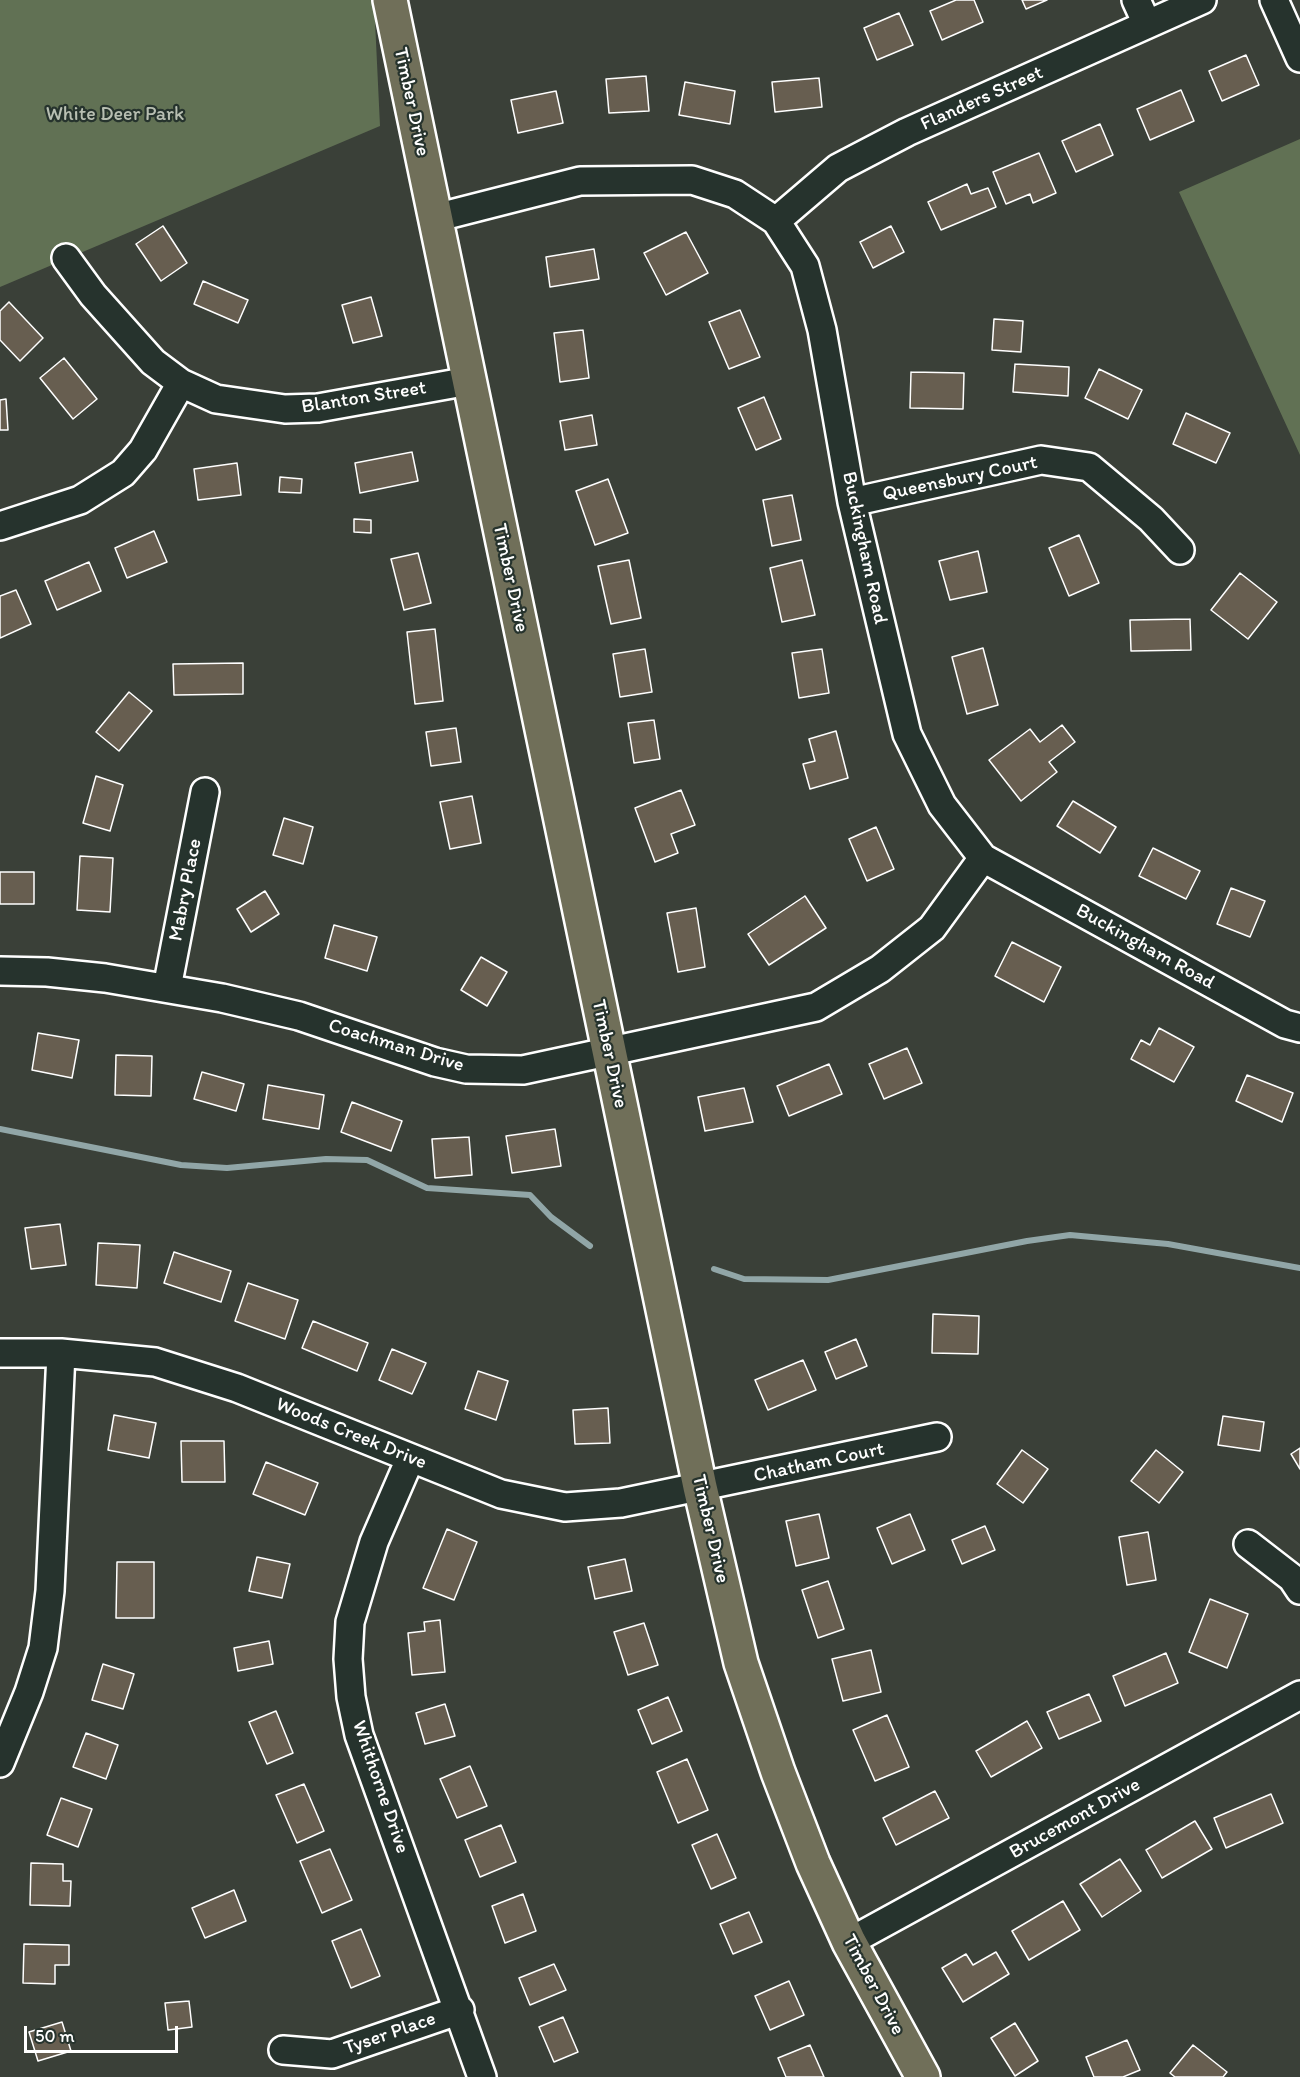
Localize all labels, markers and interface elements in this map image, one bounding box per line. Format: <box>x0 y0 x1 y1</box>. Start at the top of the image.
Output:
street label: Timber Drive <box>388 45 434 159</box>
street label: Flanders Street <box>917 61 1047 137</box>
park label: White Deer Park <box>46 103 184 127</box>
street label: Blanton Street <box>300 376 428 420</box>
street label: Queensbury Court <box>880 451 1040 507</box>
street label: Buckingham Road <box>836 470 892 626</box>
street label: Timber Drive <box>487 521 533 635</box>
street label: Mabry Place <box>164 837 208 943</box>
street label: Buckingham Road <box>1071 899 1219 995</box>
street label: Timber Drive <box>586 997 632 1111</box>
street label: Coachman Drive <box>325 1014 467 1078</box>
street label: Woods Creek Drive <box>272 1393 430 1475</box>
street label: Chatham Court <box>752 1437 886 1489</box>
street label: Timber Drive <box>686 1472 734 1586</box>
street label: Whithorne Drive <box>346 1717 414 1857</box>
street label: Brucemont Drive <box>1005 1773 1145 1865</box>
street label: Timber Drive <box>836 1931 910 2039</box>
street label: Tyser Place <box>341 2007 439 2061</box>
scale bar <box>27 2014 182 2052</box>
text: 50 m <box>35 2025 75 2047</box>

